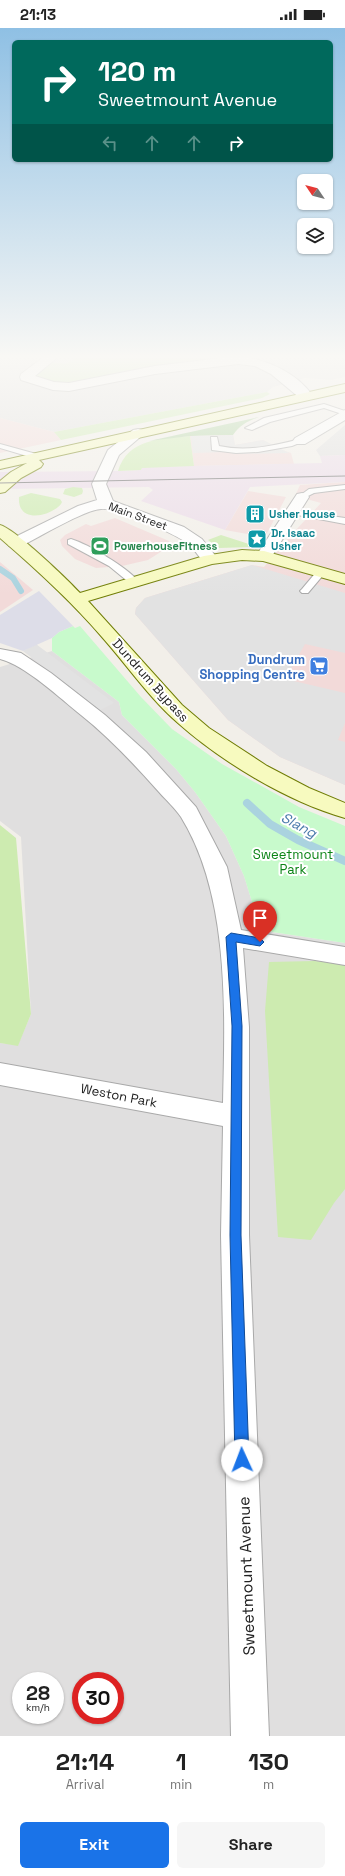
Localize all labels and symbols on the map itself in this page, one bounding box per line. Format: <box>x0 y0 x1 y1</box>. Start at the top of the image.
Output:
north arrow <box>297 174 333 210</box>
street label: Main Street <box>107 499 169 533</box>
building icon: Usher House <box>244 503 266 525</box>
place label: Usher House <box>269 507 335 521</box>
place label: Dr. Isaac Usher <box>271 526 316 553</box>
place icon: Dr. Isaac Usher <box>246 528 268 550</box>
sports icon: PowerhouseFitness <box>89 535 111 557</box>
place label: PowerhouseFitness <box>114 539 218 553</box>
street label: Dundrum Bypass <box>109 635 193 726</box>
place label: Dundrum Shopping Centre <box>199 651 305 683</box>
supermarket icon: Dundrum Shopping Centre <box>308 655 330 677</box>
water label: Slang <box>278 808 321 842</box>
park label: Sweetmount Park <box>253 846 333 878</box>
pin <box>243 901 277 942</box>
street label: Weston Park <box>79 1080 159 1111</box>
position arrow <box>221 1439 263 1481</box>
street label: Sweetmount Avenue <box>233 1496 260 1656</box>
speed limit sign: 30 <box>72 1672 124 1724</box>

